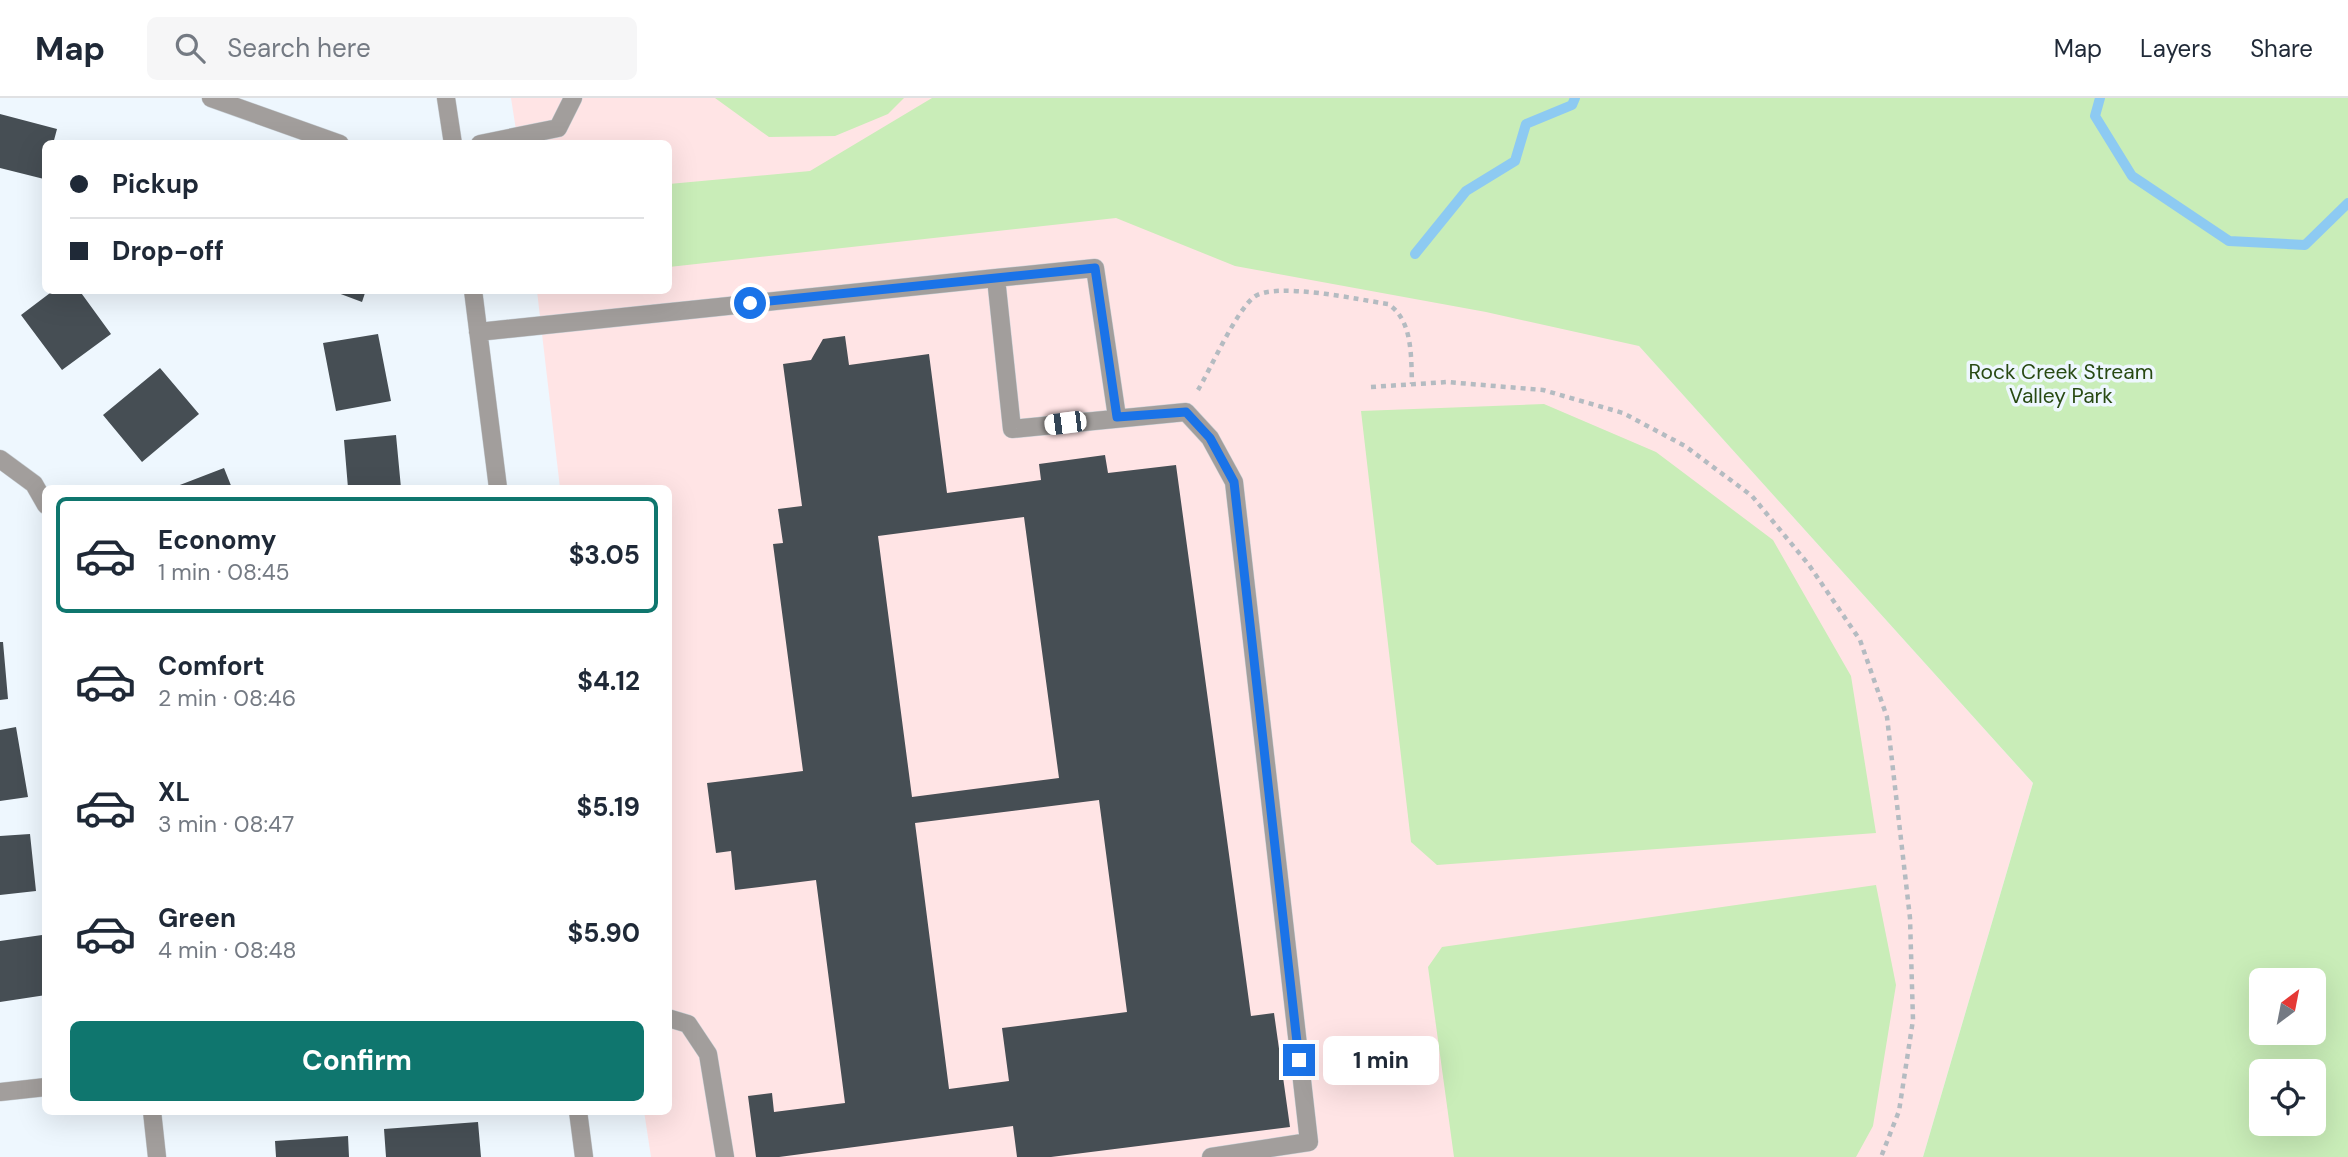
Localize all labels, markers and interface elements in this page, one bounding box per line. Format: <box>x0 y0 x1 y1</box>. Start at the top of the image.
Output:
search box <box>147 17 637 80</box>
text: Map <box>35 27 105 70</box>
icon: search <box>171 29 209 67</box>
text: Search here <box>227 31 371 65</box>
text: Map <box>2054 33 2102 64</box>
text: Layers <box>2140 33 2212 64</box>
text: Share <box>2250 33 2313 64</box>
text: Pickup <box>112 167 199 201</box>
text: Drop-off <box>112 234 224 268</box>
route start <box>734 287 766 319</box>
park label: Rock Creek Stream Valley Park <box>1969 358 2153 410</box>
car <box>1043 410 1088 436</box>
text: Economy <box>158 523 276 557</box>
icon: car <box>74 524 137 587</box>
text: $3.05 <box>569 538 640 572</box>
text: 1 min · 08:45 <box>158 557 290 587</box>
text: Comfort <box>158 649 264 683</box>
icon: car <box>74 650 137 713</box>
text: $4.12 <box>577 664 640 698</box>
text: 2 min · 08:46 <box>158 683 296 713</box>
text: XL <box>158 775 190 809</box>
icon: car <box>74 776 137 839</box>
text: $5.19 <box>576 790 640 824</box>
text: 3 min · 08:47 <box>158 809 294 839</box>
text: Green <box>158 901 236 935</box>
icon: car <box>74 902 137 965</box>
text: $5.90 <box>568 916 640 950</box>
text: 4 min · 08:48 <box>158 935 296 965</box>
north arrow <box>2249 968 2326 1045</box>
map controls <box>2249 968 2326 1136</box>
button: Confirm <box>70 1021 644 1101</box>
callout: 1 min <box>1324 1035 1439 1084</box>
route end <box>1283 1044 1315 1076</box>
text: 1 min <box>1353 1045 1409 1075</box>
button: locate <box>2249 1059 2326 1136</box>

